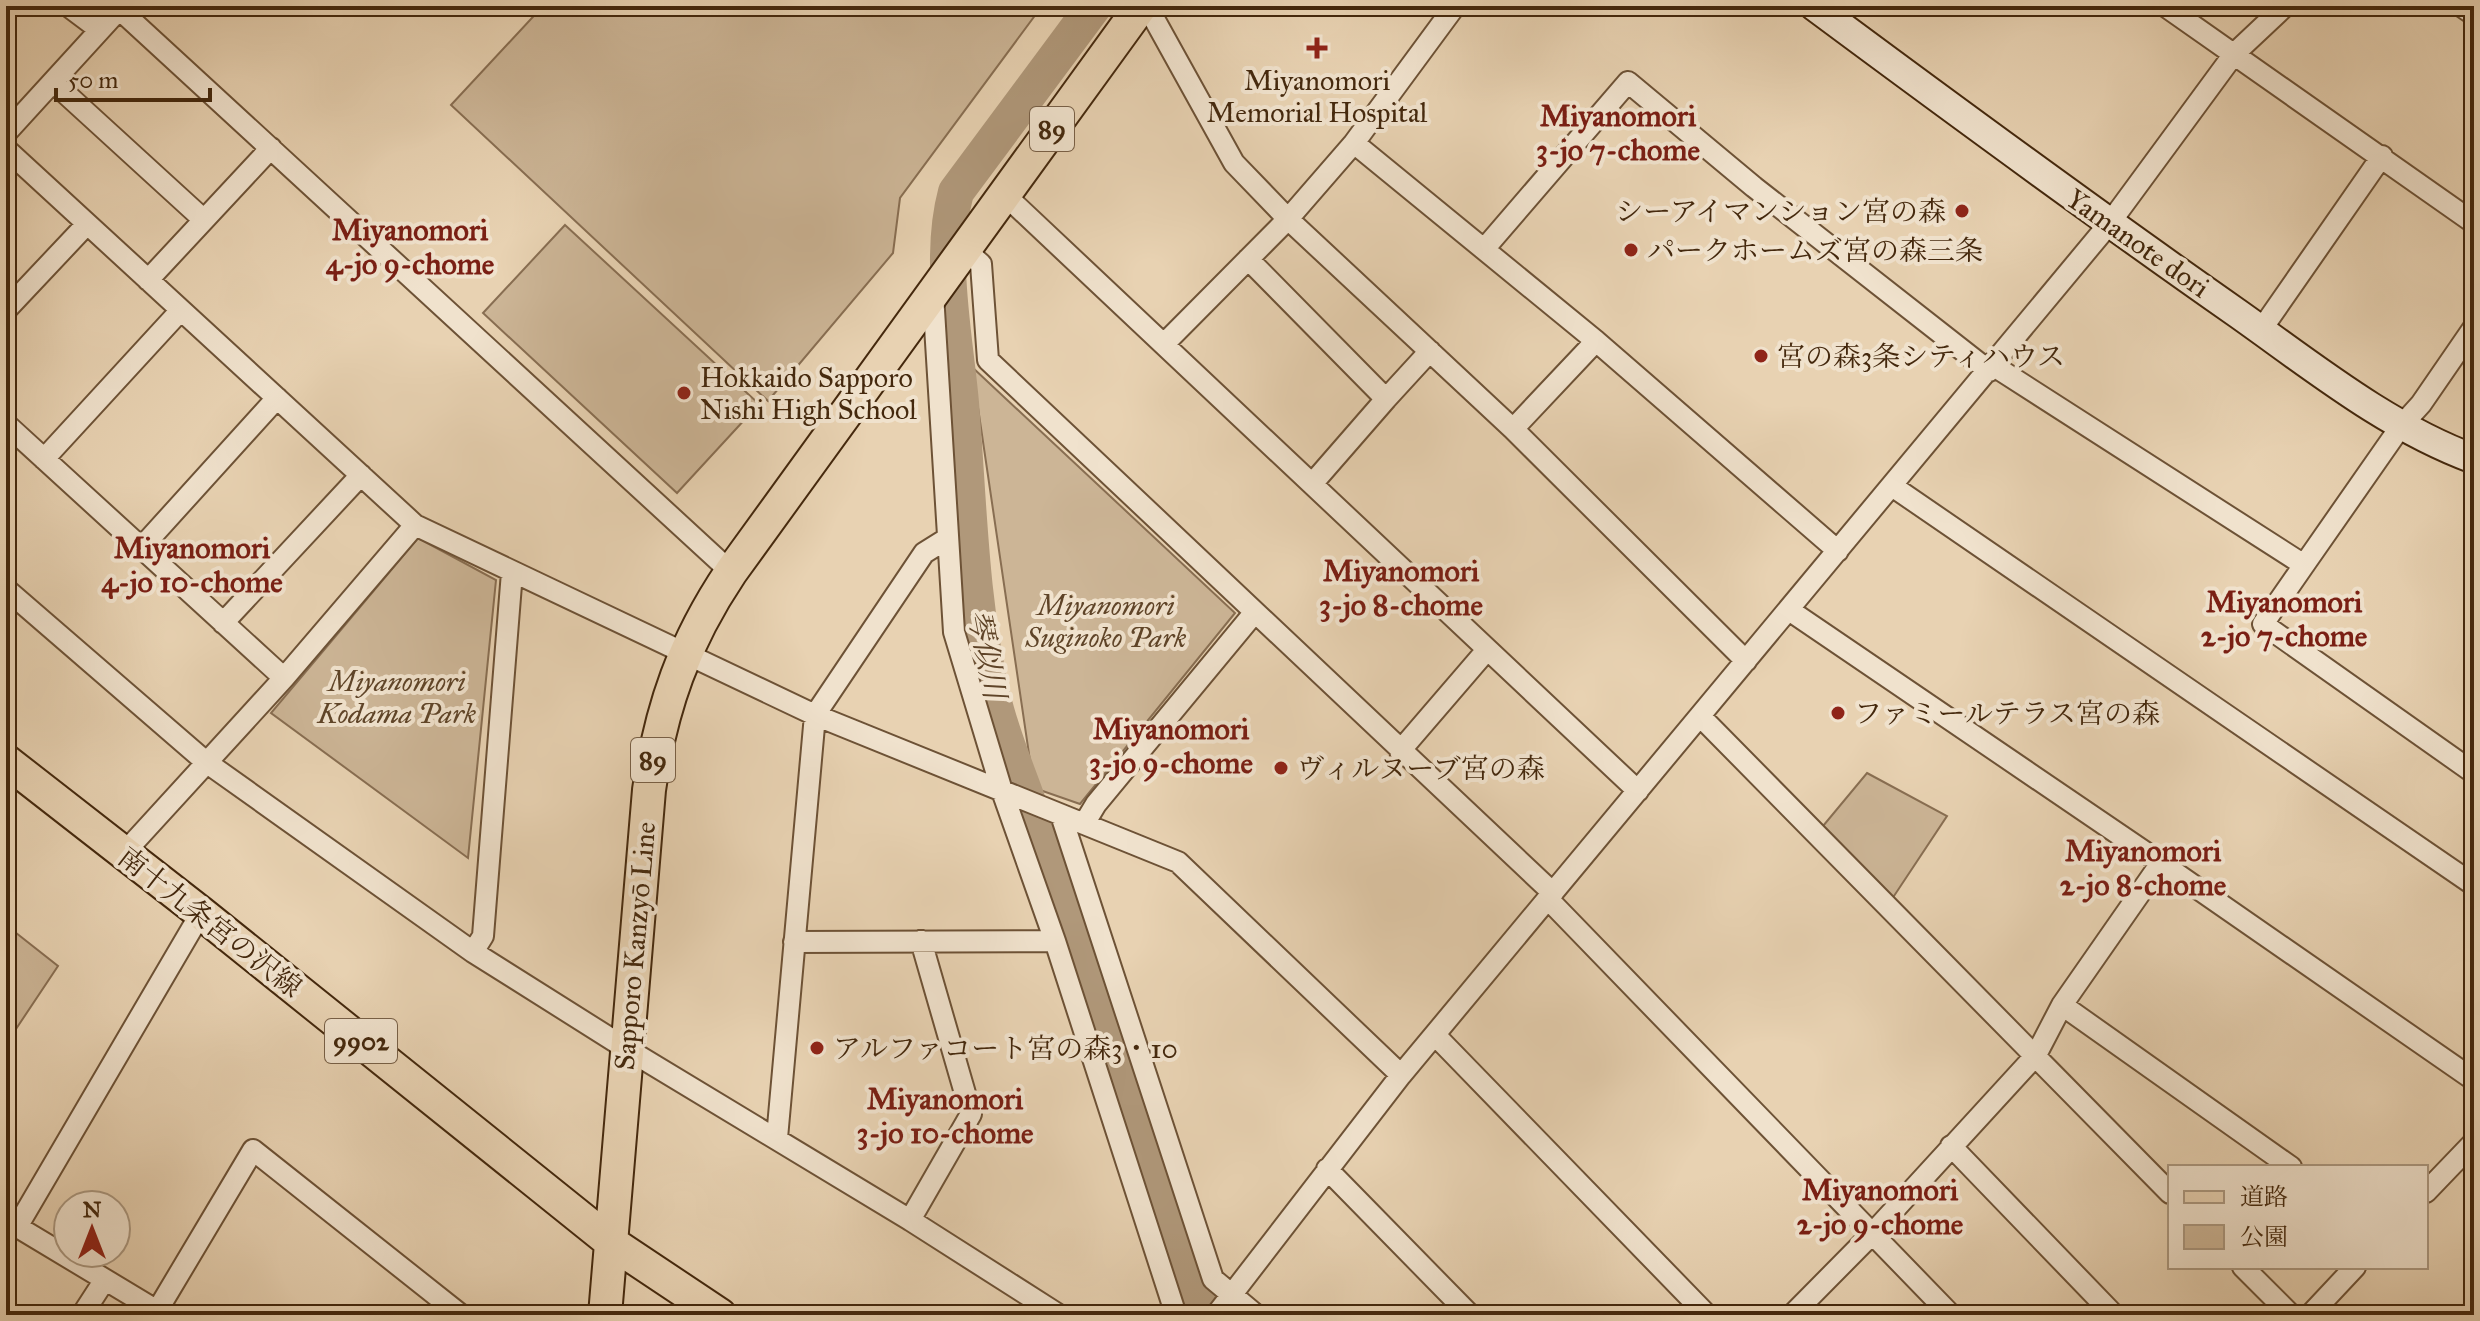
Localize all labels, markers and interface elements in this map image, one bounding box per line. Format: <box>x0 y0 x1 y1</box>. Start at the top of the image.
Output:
marker: Miyanomori Memorial Hospital <box>1306 37 1328 59</box>
scale bar <box>56 52 210 102</box>
place label: Miyanomori Memorial Hospital <box>1207 63 1428 130</box>
text: 50 m <box>68 65 118 95</box>
district label: Miyanomori 3-jo 7-chome <box>1536 98 1700 168</box>
road number: 89 <box>1030 107 1074 151</box>
street label: Yamanote dori <box>2060 181 2217 305</box>
place label: シーアイマンション宮の森 <box>1615 194 1946 229</box>
marker: シーアイマンション宮の森 <box>1953 202 1971 220</box>
district label: Miyanomori 4-jo 9-chome <box>326 212 495 283</box>
place label: パークホームズ宮の森三条 <box>1647 233 1983 268</box>
marker: パークホームズ宮の森三条 <box>1622 241 1640 259</box>
place label: 宮の森3条シティハウス <box>1777 339 2065 374</box>
marker: 宮の森3条シティハウス <box>1752 347 1770 365</box>
place label: Hokkaido Sapporo Nishi High School <box>700 360 917 427</box>
marker: Hokkaido Sapporo Nishi High School <box>675 384 693 402</box>
district label: Miyanomori 4-jo 10-chome <box>101 530 283 600</box>
district label: Miyanomori 3-jo 8-chome <box>1319 553 1483 623</box>
district label: Miyanomori 2-jo 7-chome <box>2201 584 2368 654</box>
park label: Miyanomori Suginoko Park <box>1024 588 1187 655</box>
water label: 琴似川 <box>961 606 1014 705</box>
park label: Miyanomori Kodama Park <box>316 664 477 731</box>
place label: ファミールテラス宮の森 <box>1854 696 2160 731</box>
marker: ファミールテラス宮の森 <box>1829 704 1847 722</box>
district label: Miyanomori 3-jo 9-chome <box>1089 711 1253 782</box>
road number: 89 <box>631 738 675 782</box>
place label: ヴィルヌーブ宮の森 <box>1297 751 1545 786</box>
marker: ヴィルヌーブ宮の森 <box>1272 759 1290 777</box>
street label: Sapporo Kanzyō Line <box>607 820 663 1072</box>
district label: Miyanomori 2-jo 8-chome <box>2060 833 2227 903</box>
street label: 南十九条宮の沢線 <box>111 839 309 1005</box>
road number: 9902 <box>325 1019 397 1063</box>
place label: アルファコート宮の森3・10 <box>833 1031 1178 1066</box>
marker: アルファコート宮の森3・10 <box>808 1039 826 1057</box>
district label: Miyanomori 3-jo 10-chome <box>857 1081 1034 1151</box>
legend <box>2168 1165 2428 1269</box>
district label: Miyanomori 2-jo 9-chome <box>1797 1172 1964 1243</box>
text: 道路 <box>2240 1182 2288 1212</box>
north arrow <box>52 1189 132 1269</box>
text: N <box>83 1196 102 1223</box>
text: 公園 <box>2240 1222 2288 1252</box>

